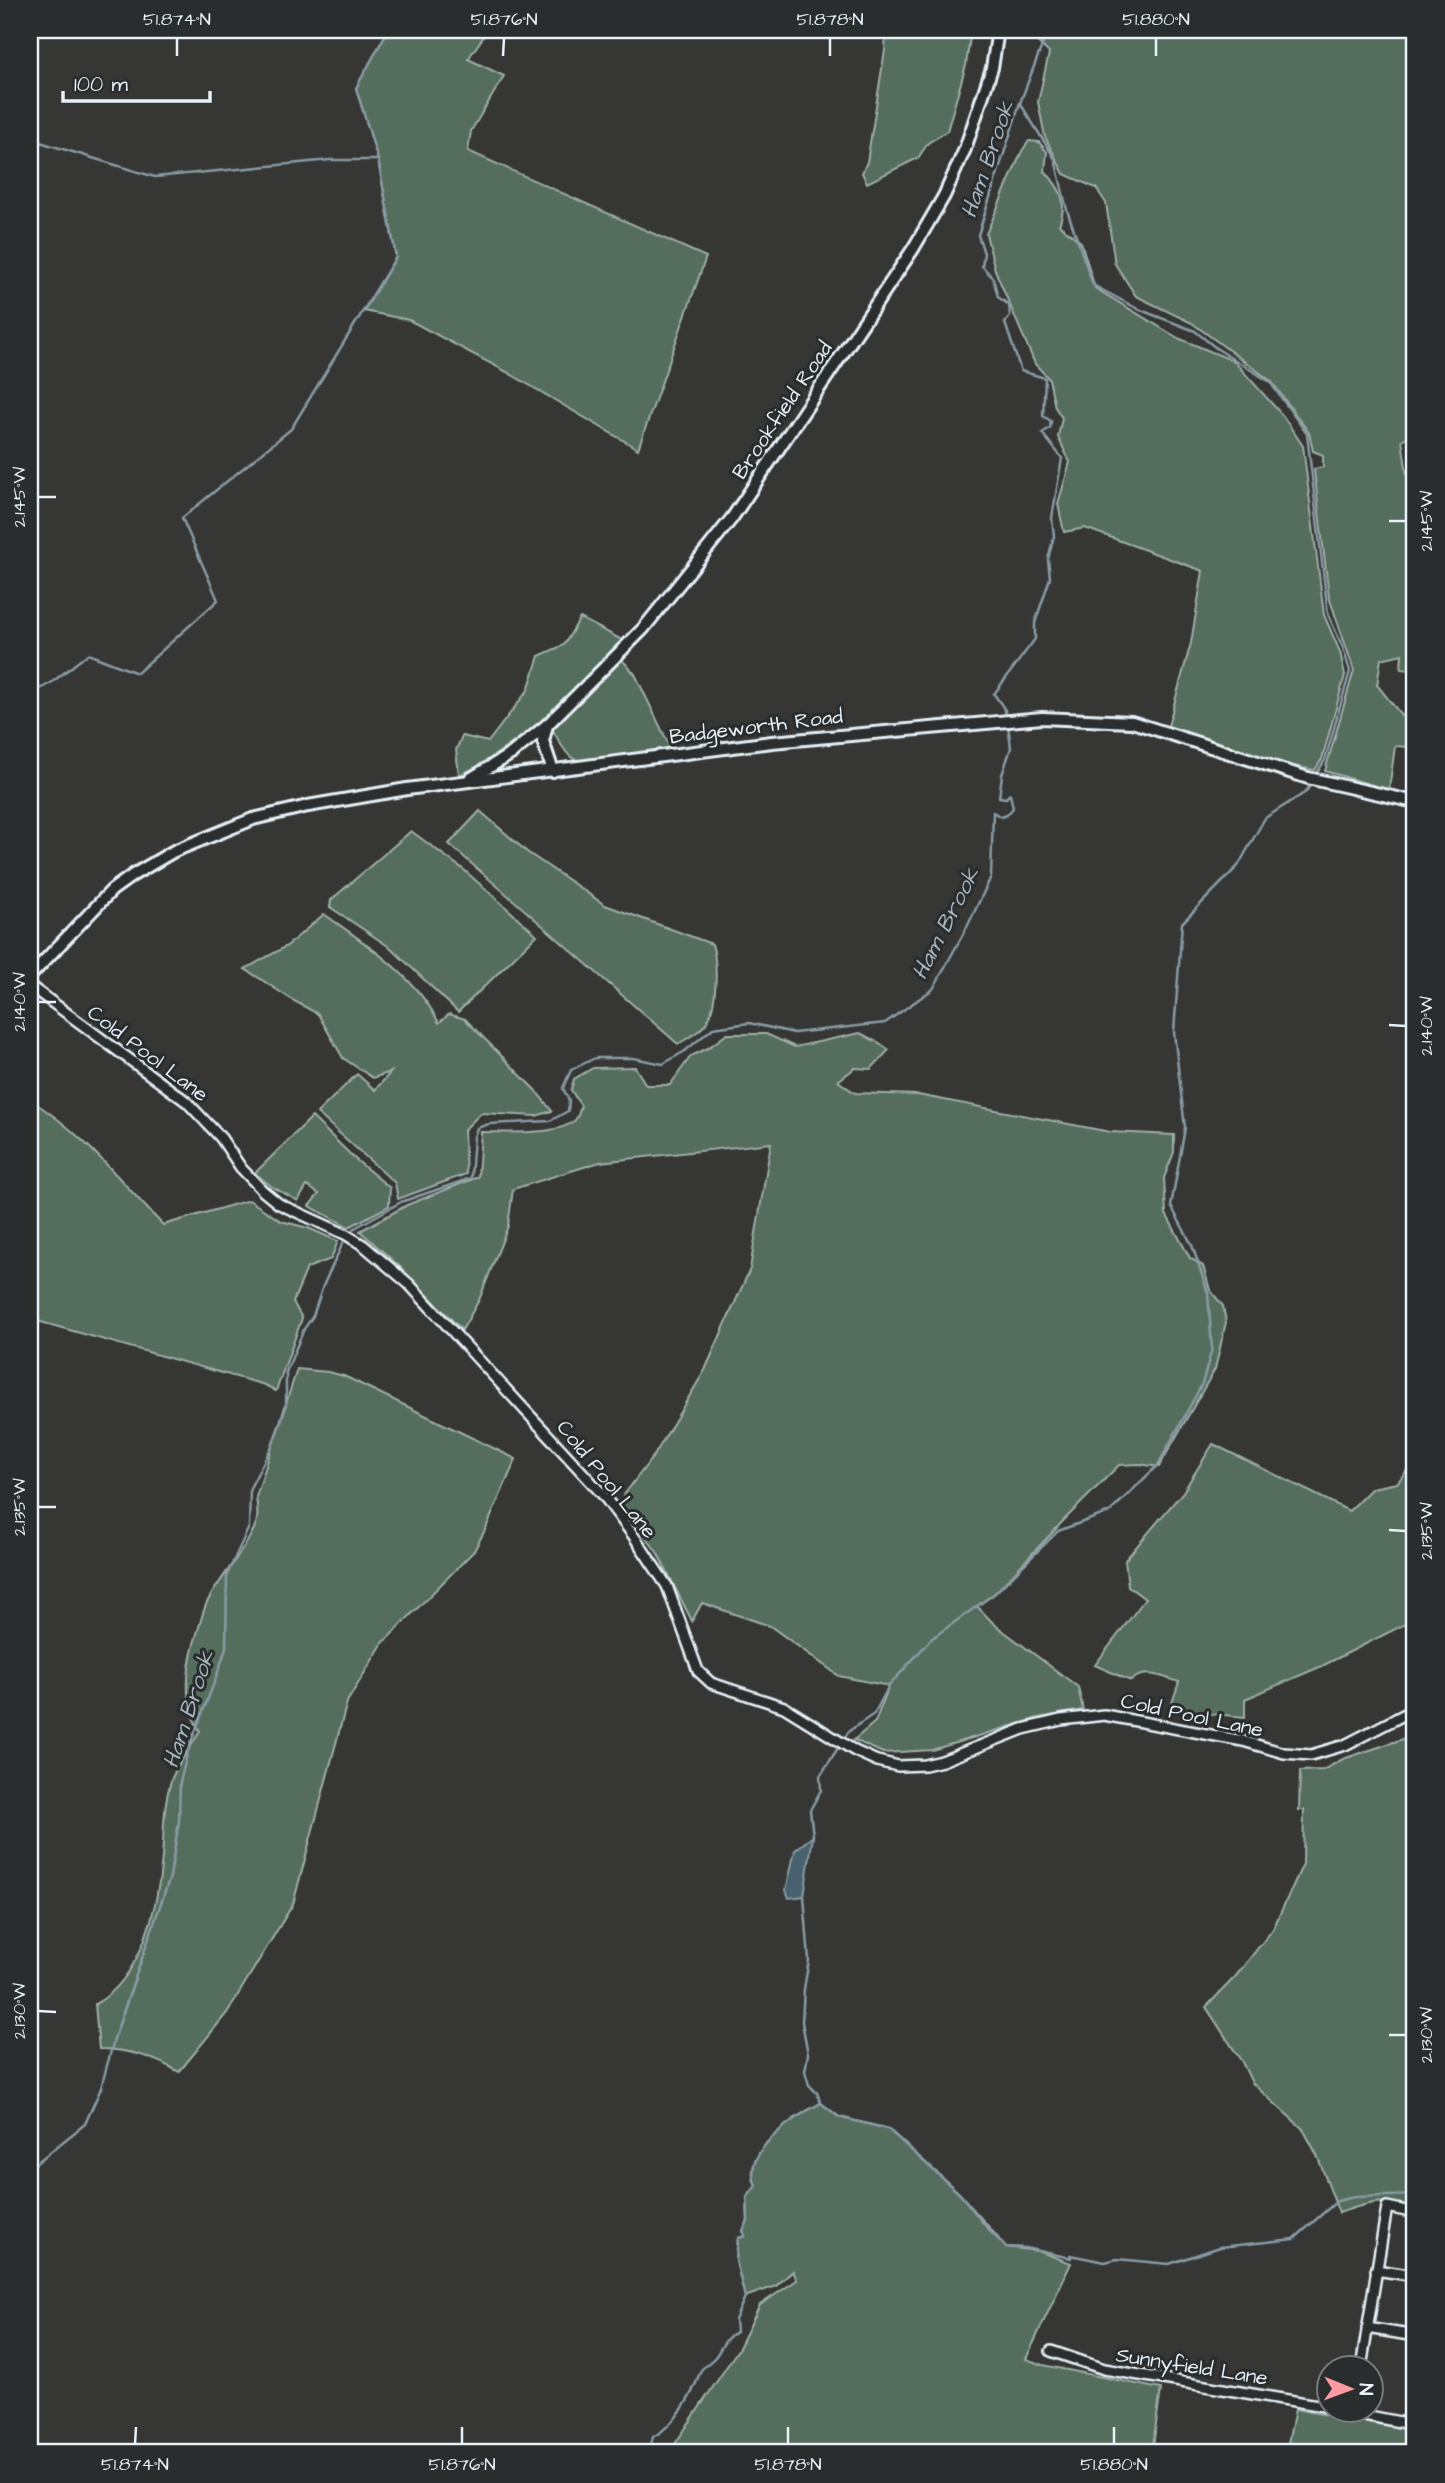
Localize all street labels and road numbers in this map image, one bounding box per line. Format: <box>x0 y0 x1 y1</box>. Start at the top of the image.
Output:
street label: Brookfield Road <box>725 335 840 485</box>
street label: Badgeworth Road <box>668 701 845 754</box>
street label: Cold Pool Lane <box>81 998 214 1109</box>
street label: Cold Pool Lane <box>550 1414 664 1545</box>
street label: Cold Pool Lane <box>1118 1686 1266 1745</box>
street label: Sunnyfield Lane <box>1114 2340 1270 2395</box>

